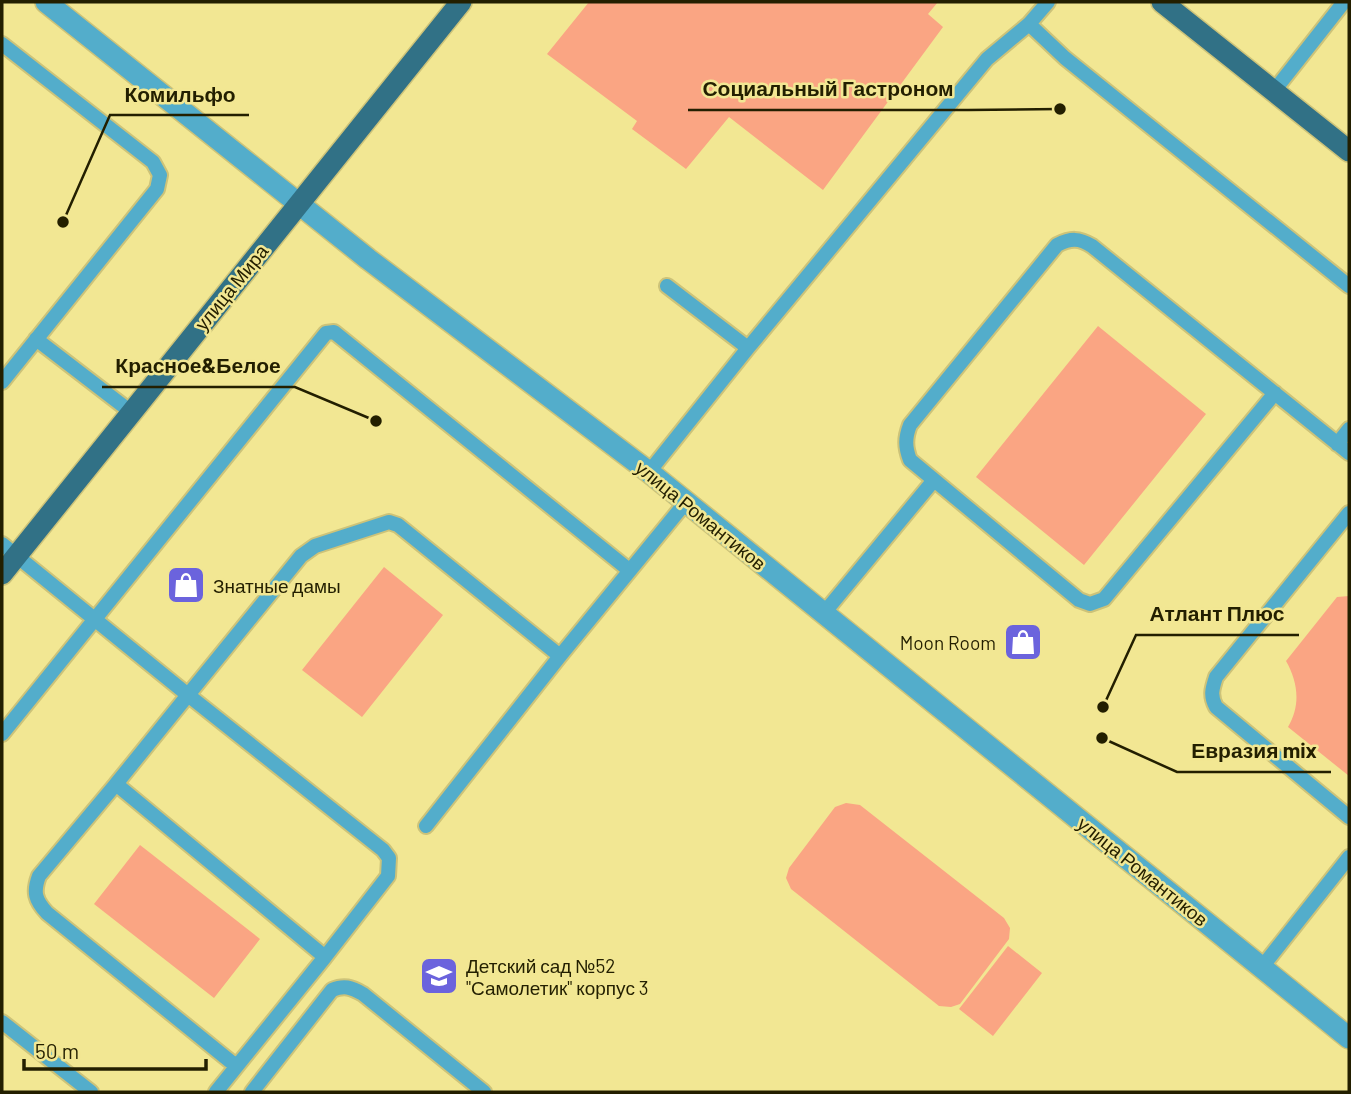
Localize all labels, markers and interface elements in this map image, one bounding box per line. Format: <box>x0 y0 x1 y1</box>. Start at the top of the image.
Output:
callout: Социальный Гастроном <box>688 68 968 110</box>
callout: Комильфо <box>110 73 249 115</box>
text: Социальный Гастроном <box>702 75 954 100</box>
text: Комильфо <box>125 81 236 106</box>
street label: улица Мира <box>189 239 273 334</box>
callout: Красное&Белое <box>102 345 295 387</box>
text: Красное&Белое <box>115 352 281 377</box>
street label: улица Романтиков <box>631 455 771 575</box>
shop icon: Знатные дамы <box>165 564 207 606</box>
place label: Знатные дамы <box>213 574 341 597</box>
callout: Атлант Плюс <box>1136 593 1299 635</box>
text: Атлант Плюс <box>1150 600 1285 625</box>
shop icon: Moon Room <box>1002 621 1044 663</box>
place label: Moon Room <box>900 631 996 654</box>
callout: Евразия mix <box>1177 730 1331 772</box>
text: Евразия mix <box>1191 737 1317 762</box>
street label: улица Романтиков <box>1073 811 1213 931</box>
place label: Детский сад №52 "Самолетик" корпус 3 <box>466 954 648 999</box>
school or university icon: Детский сад №52 "Самолетик" корпус 3 <box>418 955 460 997</box>
scale bar <box>24 1028 206 1072</box>
text: 50 m <box>35 1038 79 1063</box>

